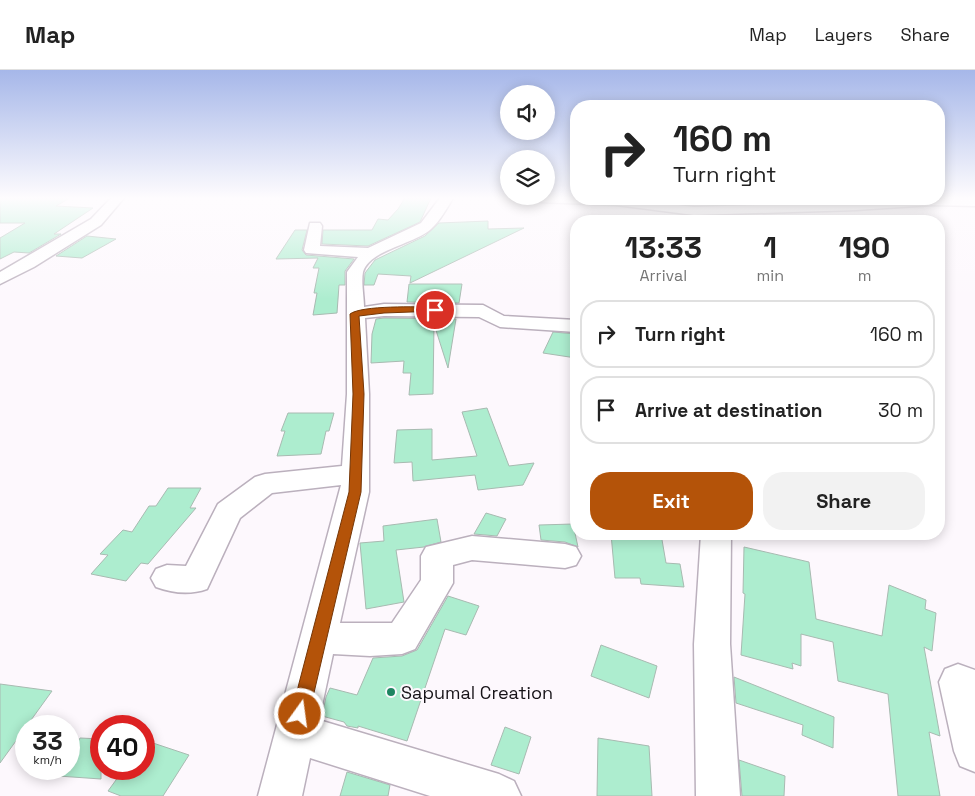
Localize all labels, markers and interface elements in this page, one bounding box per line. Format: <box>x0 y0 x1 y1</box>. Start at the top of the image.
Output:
text: Map <box>25 19 75 50</box>
text: Map <box>749 23 787 46</box>
text: Layers <box>815 23 872 46</box>
text: Share <box>900 23 950 46</box>
map controls <box>500 85 555 205</box>
button: sound <box>500 85 555 140</box>
text: 160 m <box>673 117 772 161</box>
icon: right <box>590 120 655 185</box>
button: layers <box>500 150 555 205</box>
text: Turn right <box>673 160 776 188</box>
text: 13:33 <box>625 228 702 267</box>
text: 1 <box>764 228 777 267</box>
text: 190 <box>839 228 890 267</box>
text: Arrival <box>640 265 687 286</box>
text: min <box>757 265 784 286</box>
text: m <box>858 265 871 286</box>
pin <box>414 289 456 331</box>
icon: arrive <box>421 296 449 324</box>
icon: right <box>592 320 620 348</box>
text: Turn right <box>635 322 725 347</box>
text: 160 m <box>870 322 923 347</box>
icon: arrive <box>592 396 620 424</box>
text: Arrive at destination <box>635 398 823 423</box>
text: 30 m <box>878 398 923 423</box>
button: Exit <box>590 472 753 530</box>
button: Share <box>763 472 925 530</box>
place label: Sapumal Creation <box>401 681 553 704</box>
marker: Sapumal Creation <box>385 686 397 698</box>
position arrow <box>273 687 325 739</box>
speed limit sign: 40 <box>90 715 155 780</box>
text: 33 <box>32 725 63 757</box>
text: km/h <box>33 752 62 768</box>

